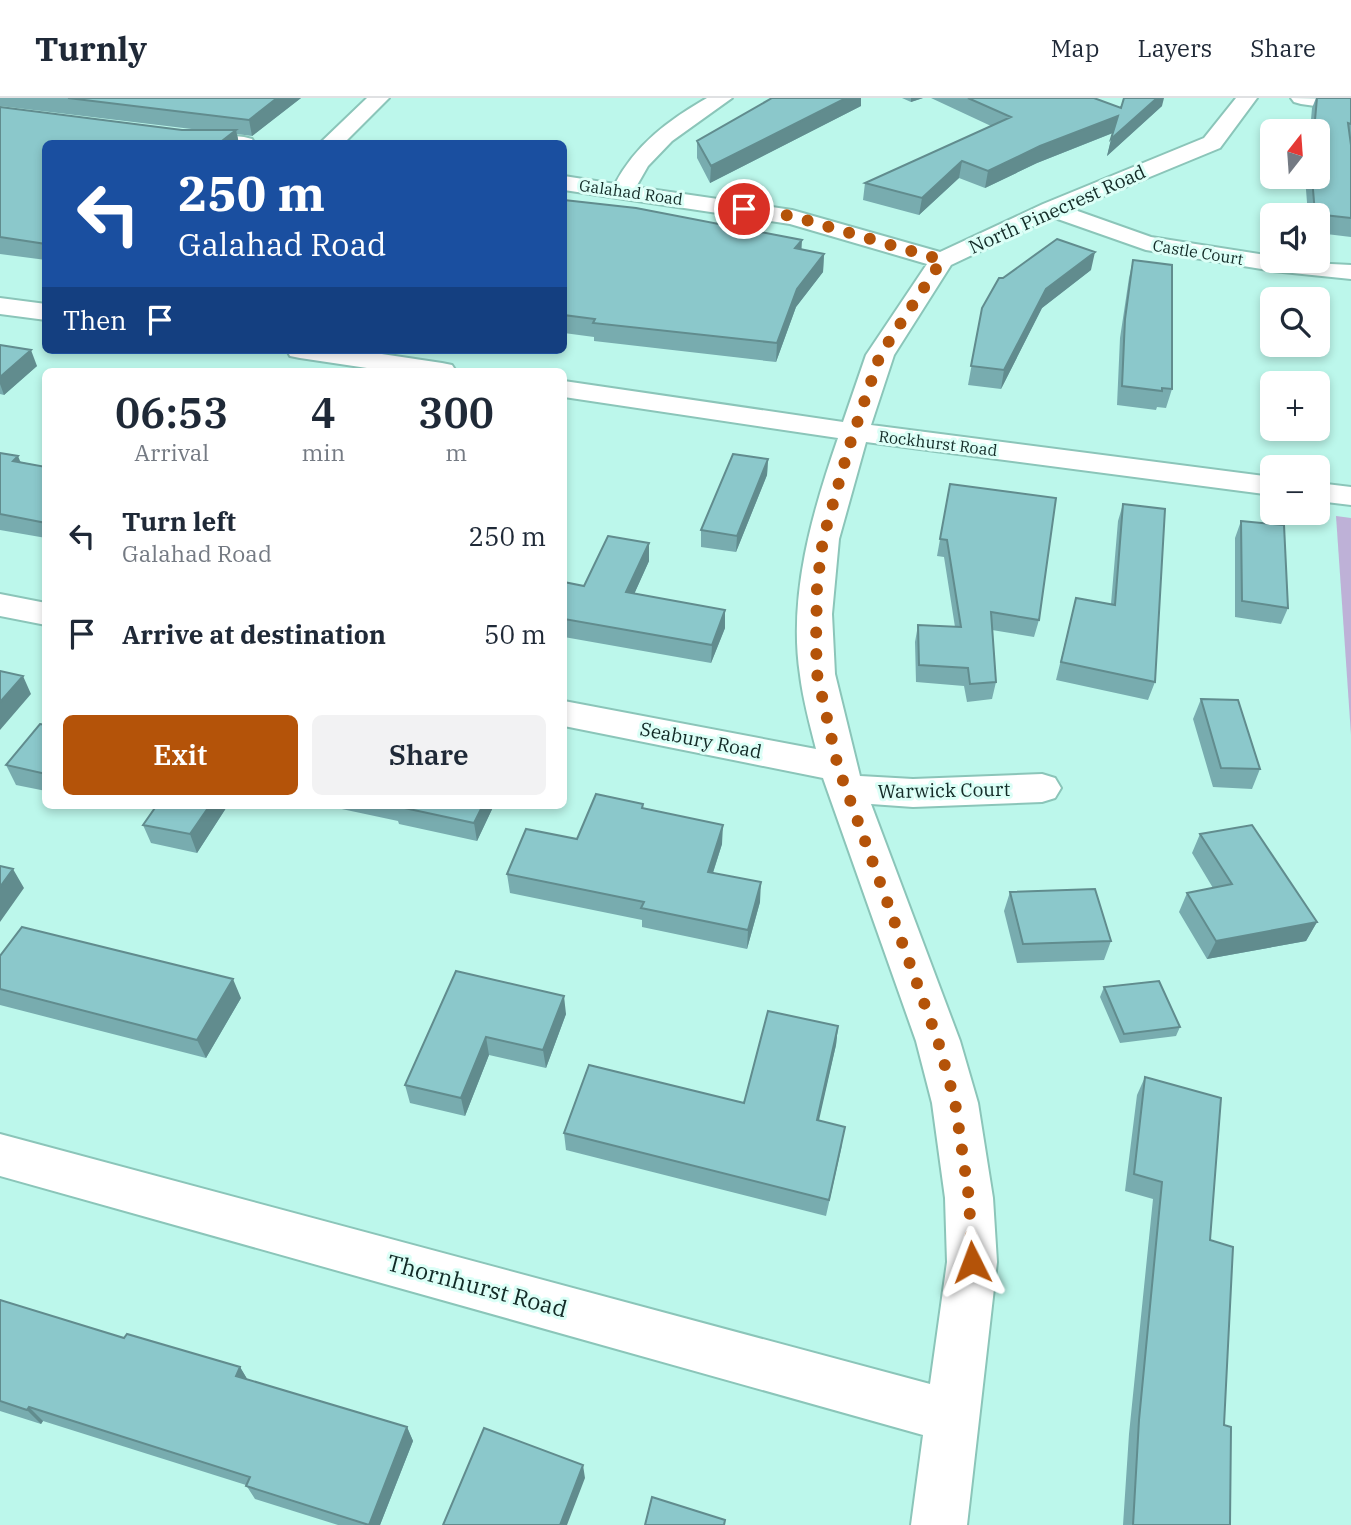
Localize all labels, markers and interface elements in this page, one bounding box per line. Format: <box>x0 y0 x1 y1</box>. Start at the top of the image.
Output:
text: Turnly <box>35 27 147 70</box>
text: Map <box>1051 32 1099 64</box>
text: Layers <box>1137 32 1212 64</box>
text: Share <box>1250 32 1316 64</box>
north arrow <box>1260 119 1330 189</box>
map controls <box>1260 119 1330 525</box>
street label: North Pinecrest Road <box>965 159 1149 259</box>
text: 250 m <box>178 161 325 224</box>
icon: left <box>63 168 154 259</box>
street label: Galahad Road <box>578 175 684 209</box>
pin <box>714 179 774 239</box>
icon: arrive <box>725 190 763 228</box>
button: sound <box>1260 203 1330 273</box>
text: Galahad Road <box>178 223 387 265</box>
street label: Castle Court <box>1151 235 1245 269</box>
button: search <box>1260 287 1330 357</box>
icon: arrive <box>141 301 179 339</box>
text: Then <box>63 303 127 337</box>
button: + <box>1260 371 1330 441</box>
text: 06:53 <box>115 385 228 440</box>
text: 4 <box>311 385 336 440</box>
text: 300 <box>418 385 494 440</box>
street label: Rockhurst Road <box>877 426 999 460</box>
text: Arrival <box>134 437 209 467</box>
text: min <box>301 437 345 467</box>
text: m <box>445 437 467 467</box>
button: − <box>1260 455 1330 525</box>
text: Turn left <box>122 504 236 538</box>
icon: left <box>63 517 101 555</box>
text: 250 m <box>468 519 546 553</box>
text: Galahad Road <box>122 538 272 568</box>
icon: arrive <box>63 615 101 653</box>
text: Arrive at destination <box>122 617 386 651</box>
text: 50 m <box>484 617 546 651</box>
button: Exit <box>63 715 298 795</box>
button: Share <box>312 715 546 795</box>
street label: Seabury Road <box>638 716 764 764</box>
street label: Warwick Court <box>877 777 1011 803</box>
position arrow <box>935 1225 1009 1299</box>
street label: Thornhurst Road <box>384 1247 571 1324</box>

